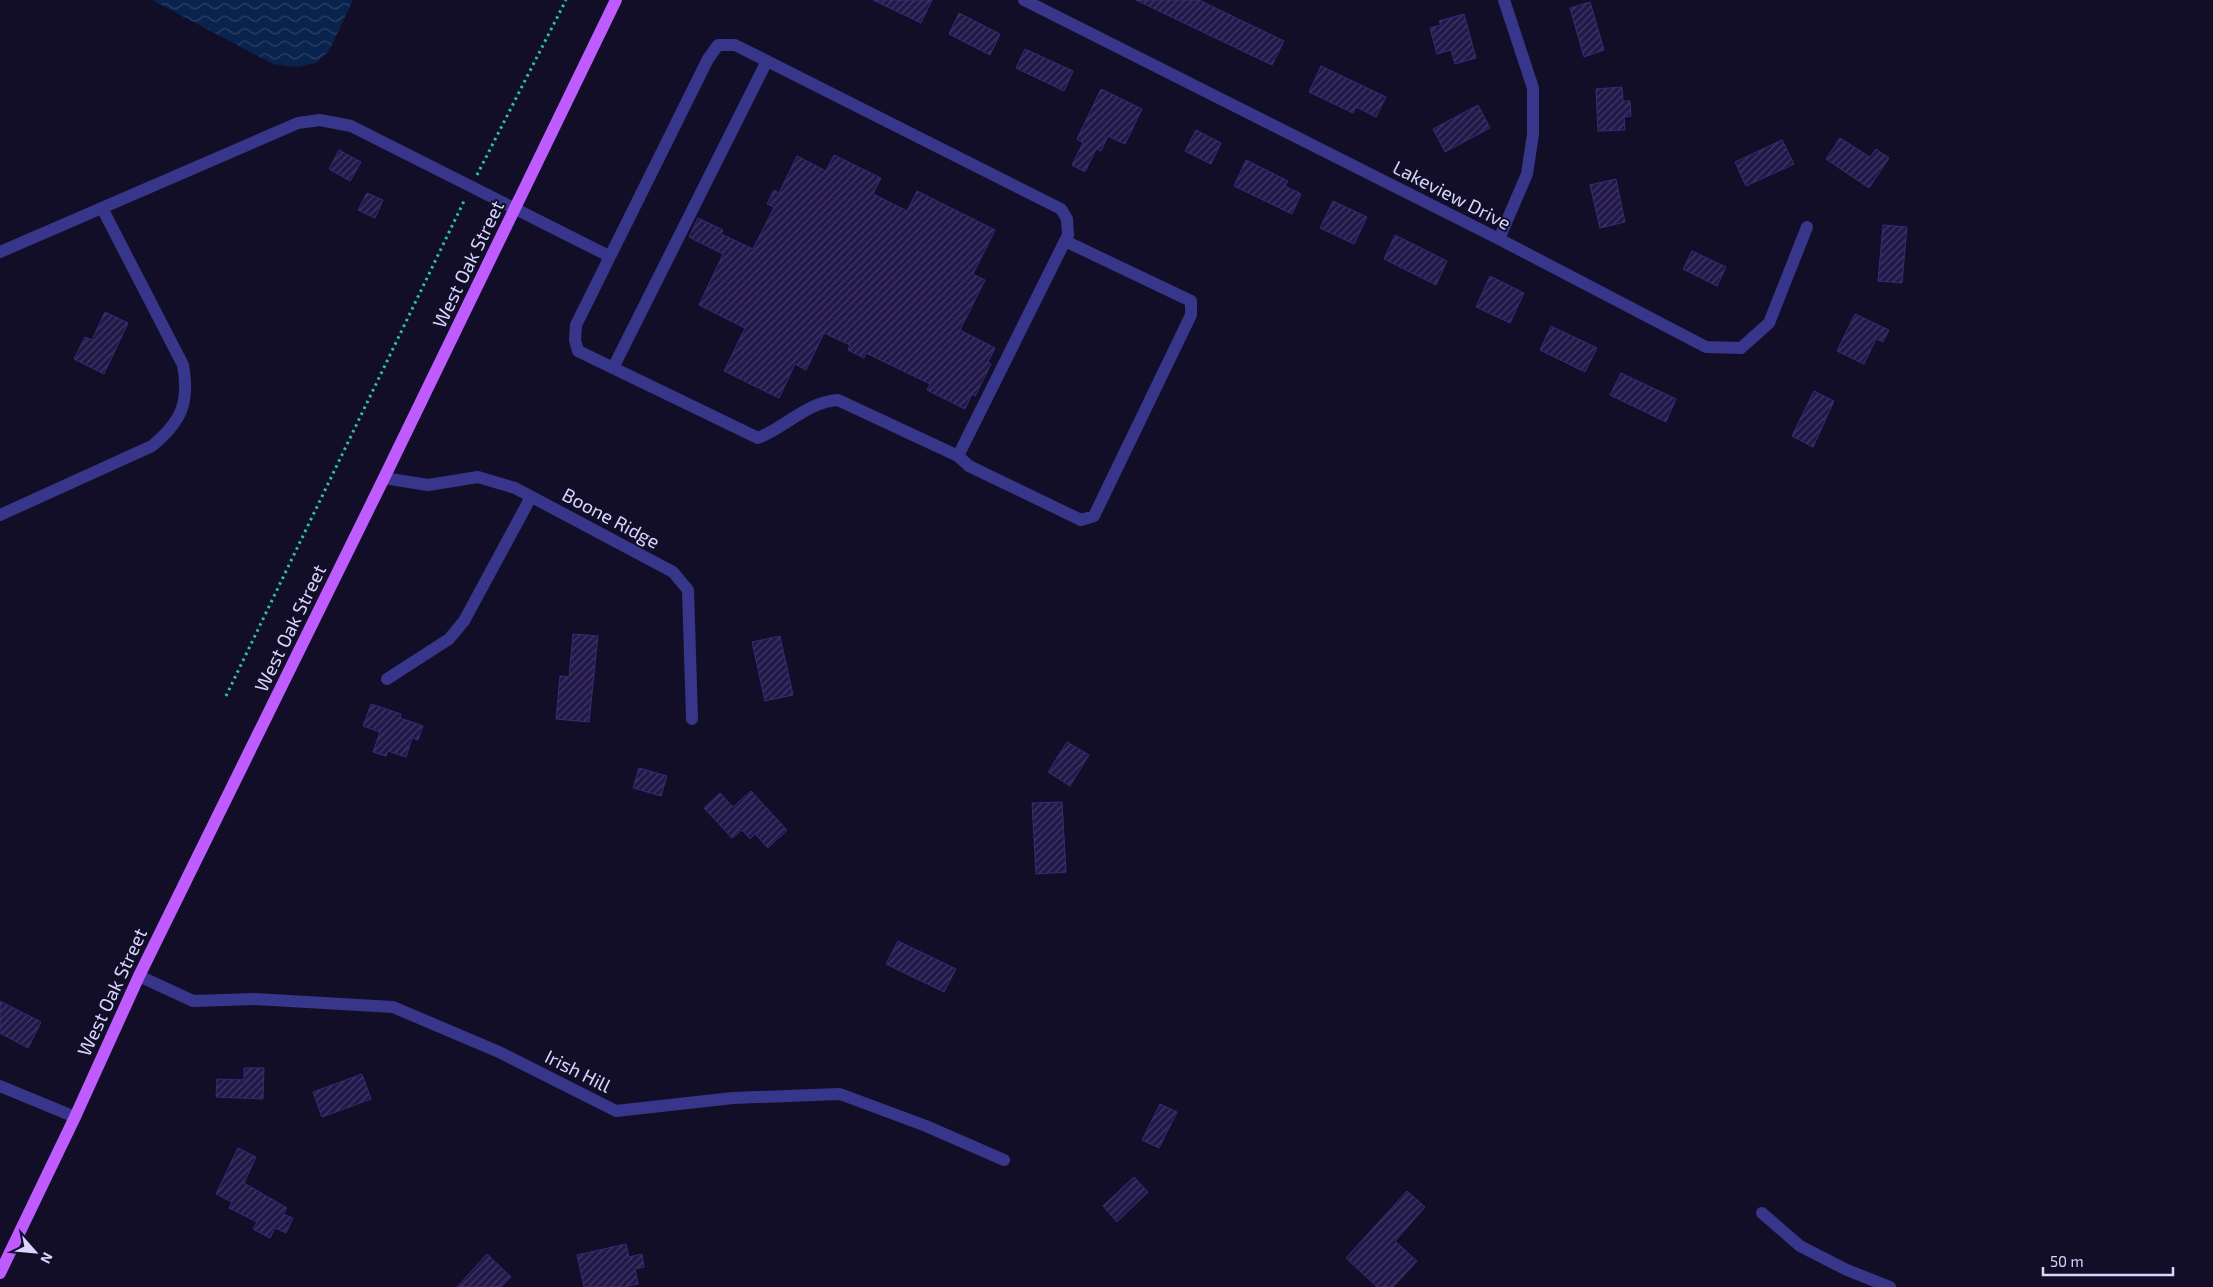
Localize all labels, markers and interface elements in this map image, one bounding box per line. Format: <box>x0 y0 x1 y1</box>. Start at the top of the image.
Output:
street label: Lakeview Drive <box>1389 155 1515 234</box>
street label: West Oak Street <box>427 196 508 331</box>
street label: Boone Ridge <box>559 482 664 553</box>
street label: West Oak Street <box>249 560 330 695</box>
street label: West Oak Street <box>72 924 151 1059</box>
street label: Irish Hill <box>541 1044 615 1097</box>
north arrow <box>10 1227 60 1277</box>
scale bar <box>2043 1244 2173 1276</box>
text: N <box>37 1250 57 1266</box>
text: 50 m <box>2050 1252 2084 1270</box>

